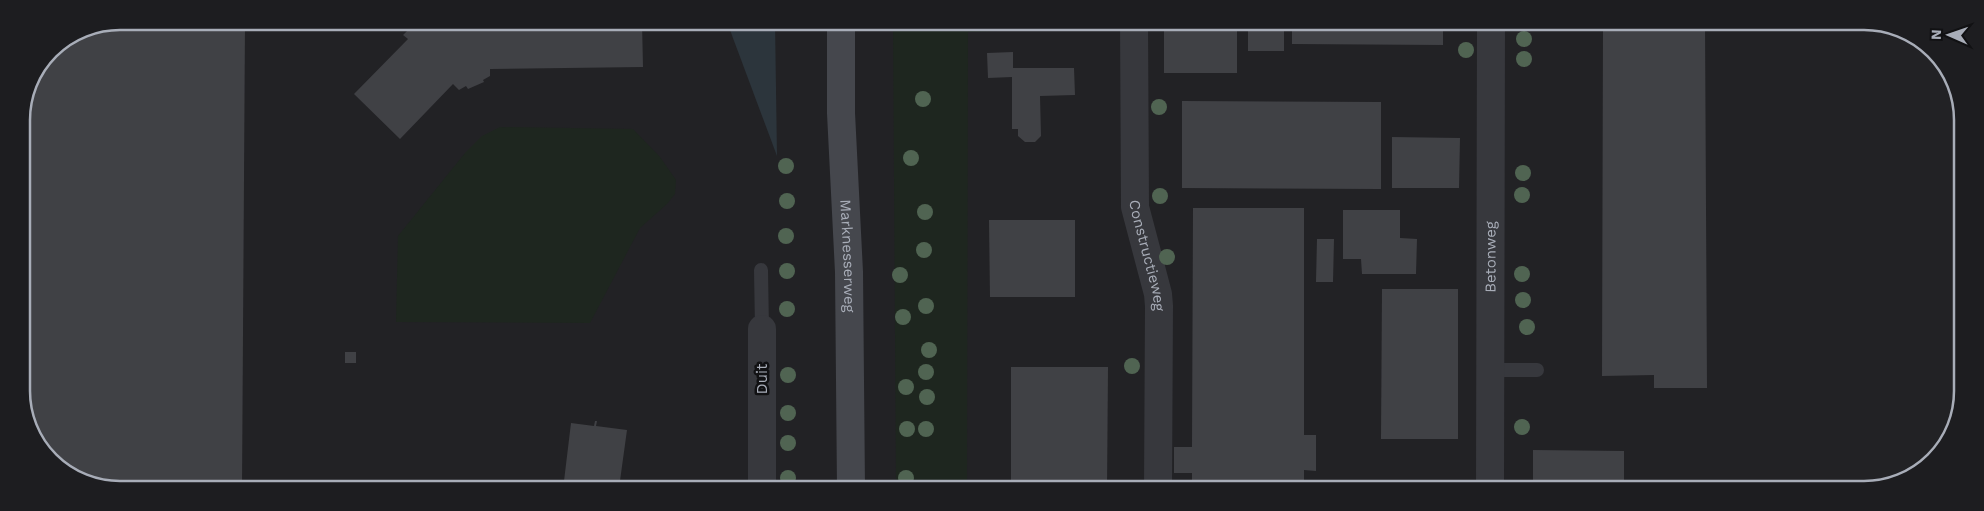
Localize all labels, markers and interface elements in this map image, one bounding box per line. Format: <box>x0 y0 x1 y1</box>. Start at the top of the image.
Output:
north arrow <box>1924 10 1974 60</box>
text: N <box>1928 29 1944 40</box>
street label: Marknesserweg <box>836 199 858 313</box>
street label: Constructieweg <box>1126 200 1168 311</box>
street label: Betonweg <box>1481 221 1500 293</box>
street label: Duit <box>753 363 771 394</box>

